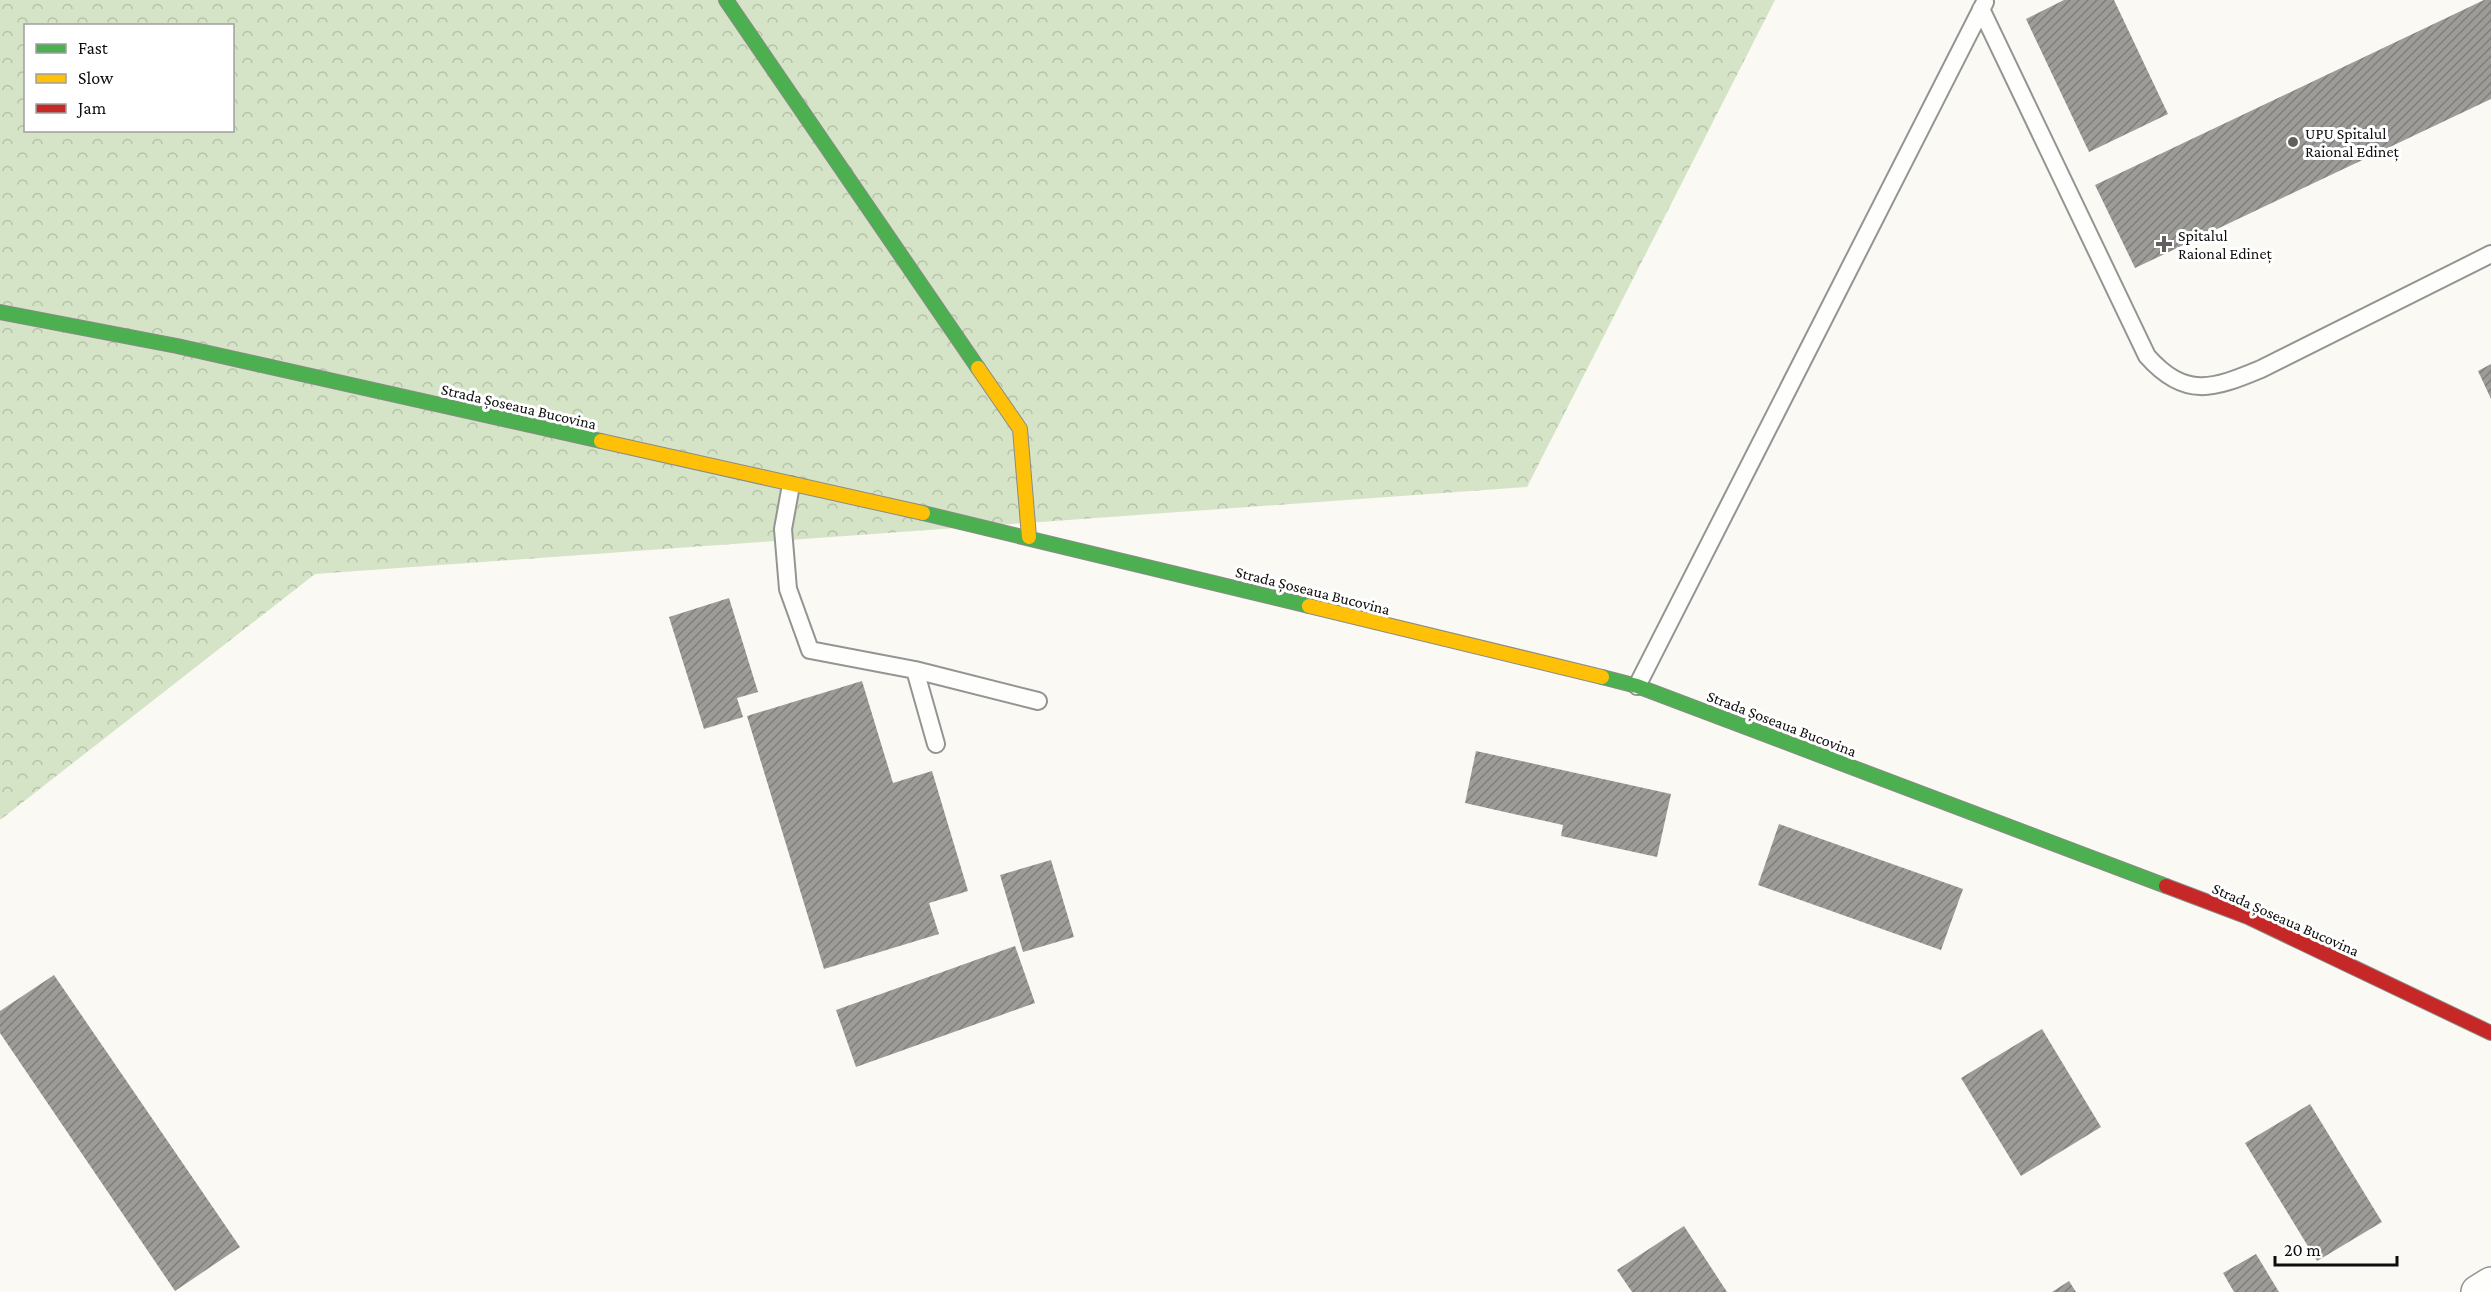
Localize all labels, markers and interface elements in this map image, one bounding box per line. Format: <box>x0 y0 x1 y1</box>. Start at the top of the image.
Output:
legend <box>24 24 234 132</box>
text: Fast <box>78 38 109 58</box>
text: Slow <box>78 68 114 88</box>
text: Jam <box>76 98 107 118</box>
place label: UPU Spitalul Raional Edineț <box>2305 125 2399 162</box>
marker: UPU Spitalul Raional Edineț <box>2286 135 2300 149</box>
place label: Spitalul Raional Edineț <box>2178 227 2272 264</box>
marker: Spitalul Raional Edineț <box>2155 235 2173 253</box>
street label: Strada Șoseaua Bucovina <box>439 380 599 435</box>
street label: Strada Șoseaua Bucovina <box>1233 563 1393 620</box>
street label: Strada Șoseaua Bucovina <box>1704 687 1860 762</box>
street label: Strada Șoseaua Bucovina <box>2209 879 2362 962</box>
scale bar <box>2275 1229 2396 1267</box>
text: 20 m <box>2284 1240 2321 1260</box>

